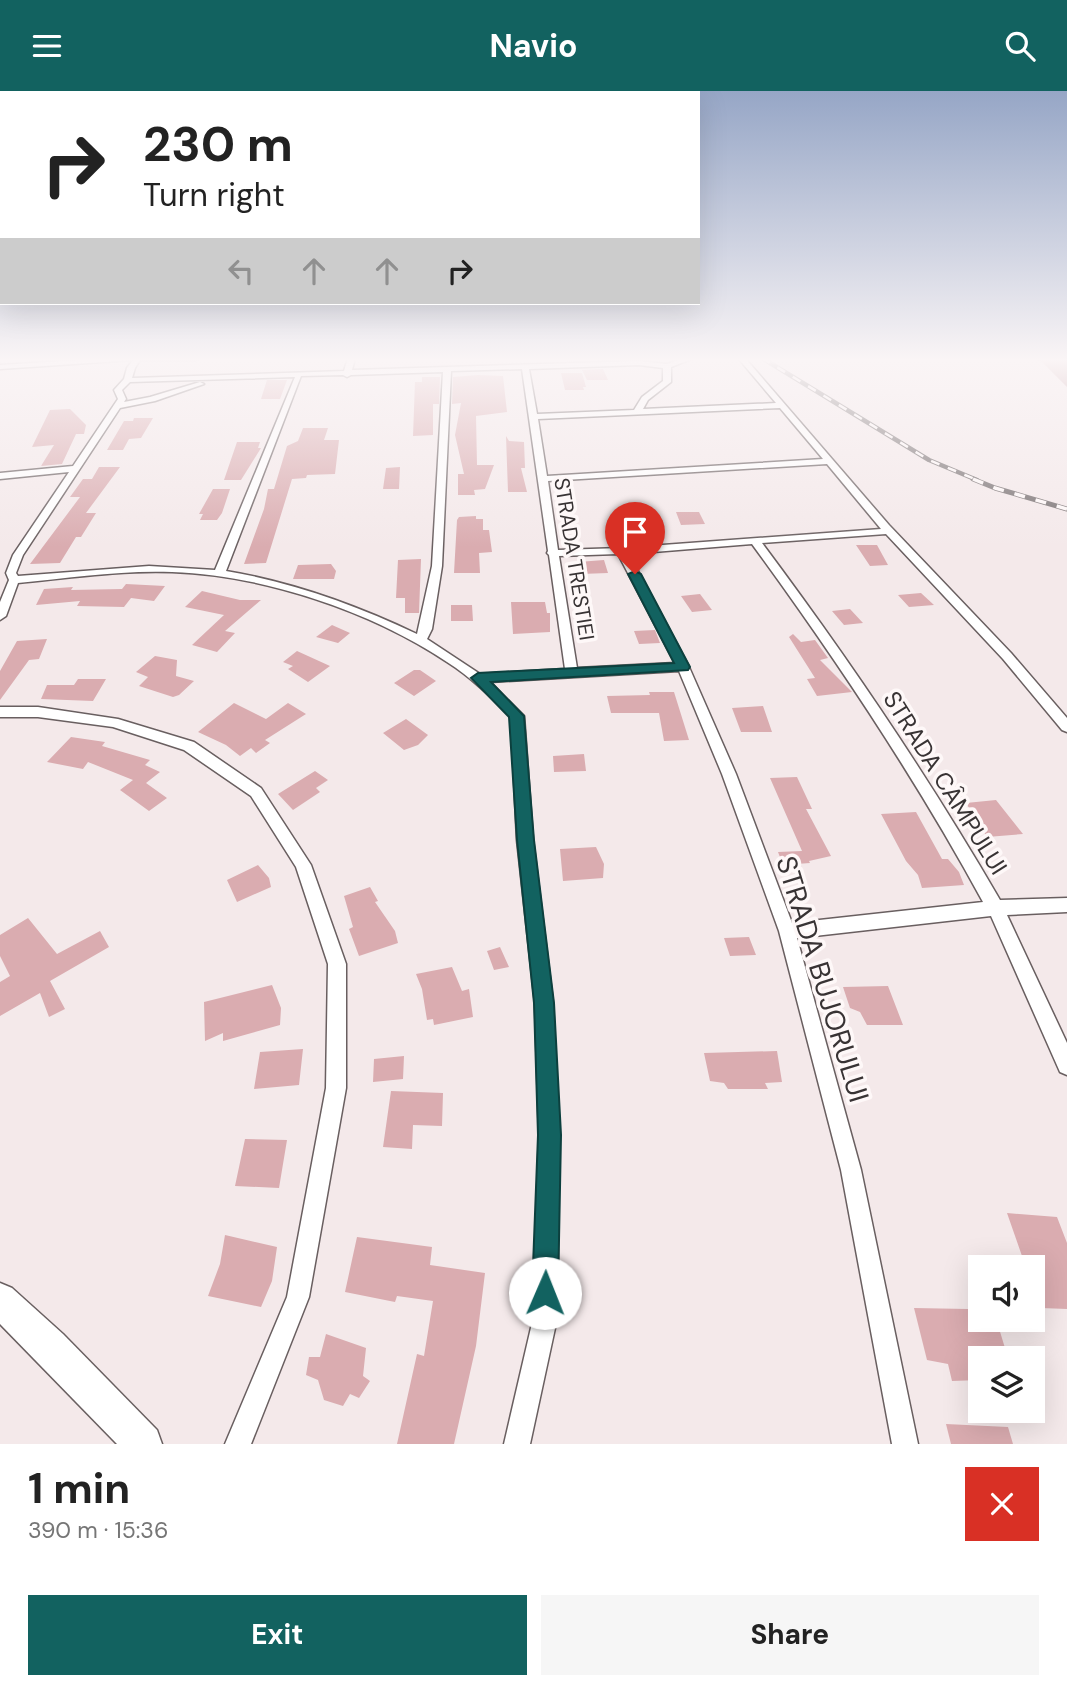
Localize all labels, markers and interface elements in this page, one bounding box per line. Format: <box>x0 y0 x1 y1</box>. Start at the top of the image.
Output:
text: Navio <box>490 25 577 67</box>
icon: menu <box>28 27 66 65</box>
icon: search <box>1001 27 1039 65</box>
text: 230 m <box>143 112 293 176</box>
icon: right <box>28 119 119 210</box>
text: Turn right <box>143 174 285 216</box>
icon: left <box>222 252 260 290</box>
icon: ahead <box>295 252 333 290</box>
icon: ahead <box>368 252 406 290</box>
icon: right <box>441 252 479 290</box>
street label: STRADA TRESTIEI <box>547 476 601 642</box>
pin <box>605 502 665 574</box>
icon: arrive <box>616 513 654 551</box>
street label: STRADA CÂMPULUI <box>876 685 1014 880</box>
street label: STRADA BUJORULUI <box>768 852 878 1107</box>
map controls <box>968 1255 1045 1423</box>
button: sound <box>968 1255 1045 1332</box>
position arrow <box>508 1256 582 1330</box>
button: layers <box>968 1346 1045 1423</box>
text: 1 min <box>28 1461 130 1516</box>
button: close <box>965 1467 1039 1541</box>
text: 390 m · 15:36 <box>28 1515 168 1545</box>
button: Exit <box>28 1595 527 1675</box>
button: Share <box>541 1595 1039 1675</box>

